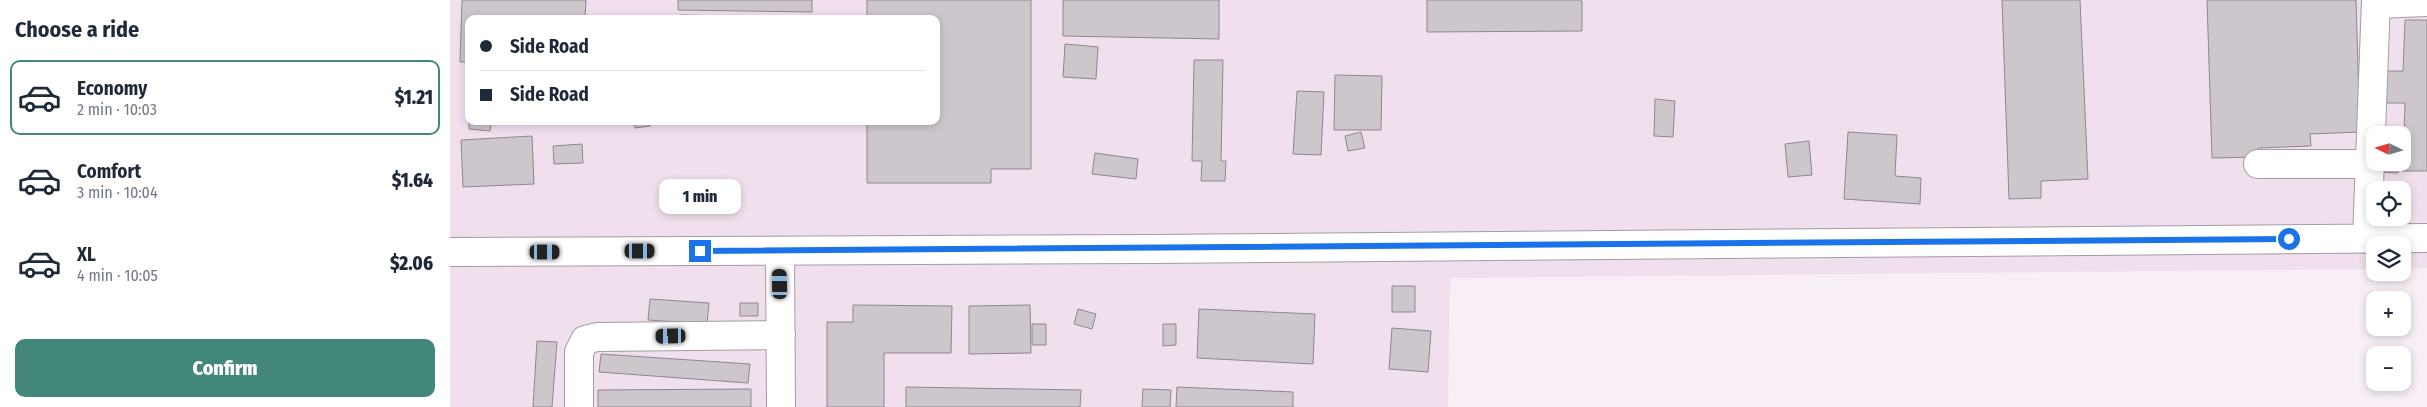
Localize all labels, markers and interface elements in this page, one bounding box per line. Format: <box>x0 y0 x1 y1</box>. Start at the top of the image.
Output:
text: Choose a ride <box>15 16 139 43</box>
text: Side Road <box>510 35 589 58</box>
icon: car <box>17 75 62 120</box>
text: Economy <box>77 77 147 100</box>
text: Side Road <box>510 83 589 106</box>
text: $1.21 <box>395 86 433 109</box>
text: 2 min · 10:03 <box>77 100 157 119</box>
north arrow <box>2366 126 2411 171</box>
map controls <box>2366 126 2411 391</box>
icon: car <box>17 158 62 203</box>
text: Comfort <box>77 160 141 183</box>
text: $1.64 <box>392 169 433 192</box>
callout: 1 min <box>659 178 741 214</box>
button: locate <box>2366 181 2411 226</box>
text: 3 min · 10:04 <box>77 183 158 202</box>
text: 1 min <box>683 187 717 206</box>
route start <box>2278 228 2300 250</box>
button: layers <box>2366 236 2411 281</box>
route end <box>689 240 711 262</box>
icon: car <box>17 241 62 286</box>
text: XL <box>77 243 96 266</box>
car <box>625 244 655 259</box>
car <box>530 245 560 260</box>
text: $2.06 <box>390 252 433 275</box>
text: 4 min · 10:05 <box>77 266 158 285</box>
car <box>772 269 787 299</box>
button: + <box>2366 291 2411 336</box>
car <box>655 328 686 344</box>
button: Confirm <box>15 339 435 397</box>
button: − <box>2366 346 2411 391</box>

